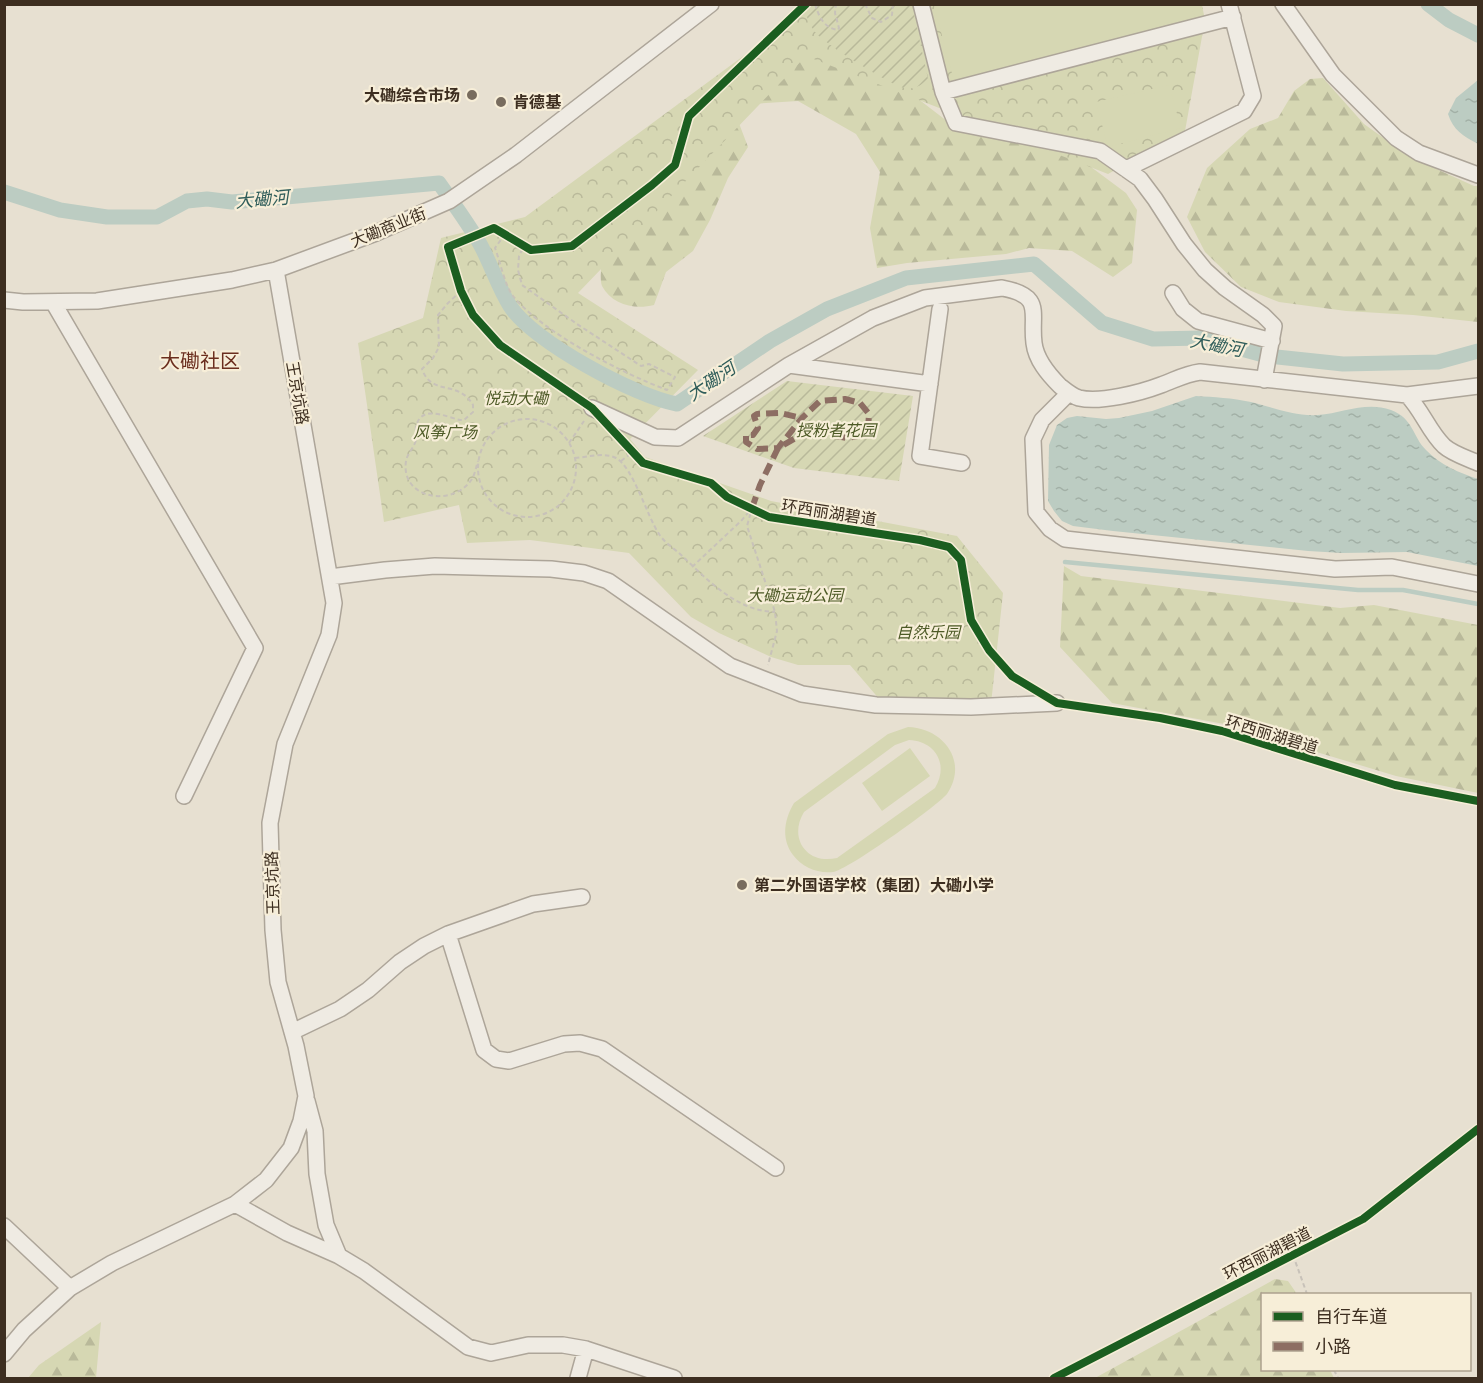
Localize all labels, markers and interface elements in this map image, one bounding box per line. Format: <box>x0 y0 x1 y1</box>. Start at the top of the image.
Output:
place label: 大磡综合市场 <box>364 85 460 105</box>
marker: 大磡综合市场 <box>465 88 479 102</box>
place label: 肯德基 <box>513 92 562 112</box>
marker: 肯德基 <box>494 95 508 109</box>
water label: 大磡河 <box>234 185 293 213</box>
street label: 大磡商业街 <box>347 203 429 251</box>
water label: 大磡河 <box>1188 329 1249 362</box>
district label: 大磡社区 <box>160 347 240 374</box>
water label: 大磡河 <box>682 355 742 406</box>
street label: 王京坑路 <box>283 360 313 426</box>
park label: 悦动大磡 <box>484 388 550 408</box>
park label: 授粉者花园 <box>796 420 878 440</box>
park label: 风筝广场 <box>413 422 479 442</box>
street label: 环西丽湖碧道 <box>780 495 878 529</box>
park label: 大磡运动公园 <box>747 585 845 605</box>
park label: 自然乐园 <box>896 622 962 642</box>
street label: 环西丽湖碧道 <box>1223 710 1321 758</box>
street label: 王京坑路 <box>261 851 283 915</box>
place label: 第二外国语学校（集团）大磡小学 <box>754 875 994 895</box>
marker: 第二外国语学校（集团）大磡小学 <box>735 878 749 892</box>
street label: 环西丽湖碧道 <box>1220 1222 1314 1284</box>
legend <box>1261 1293 1471 1371</box>
text: 自行车道 <box>1315 1305 1387 1328</box>
text: 小路 <box>1315 1335 1351 1358</box>

